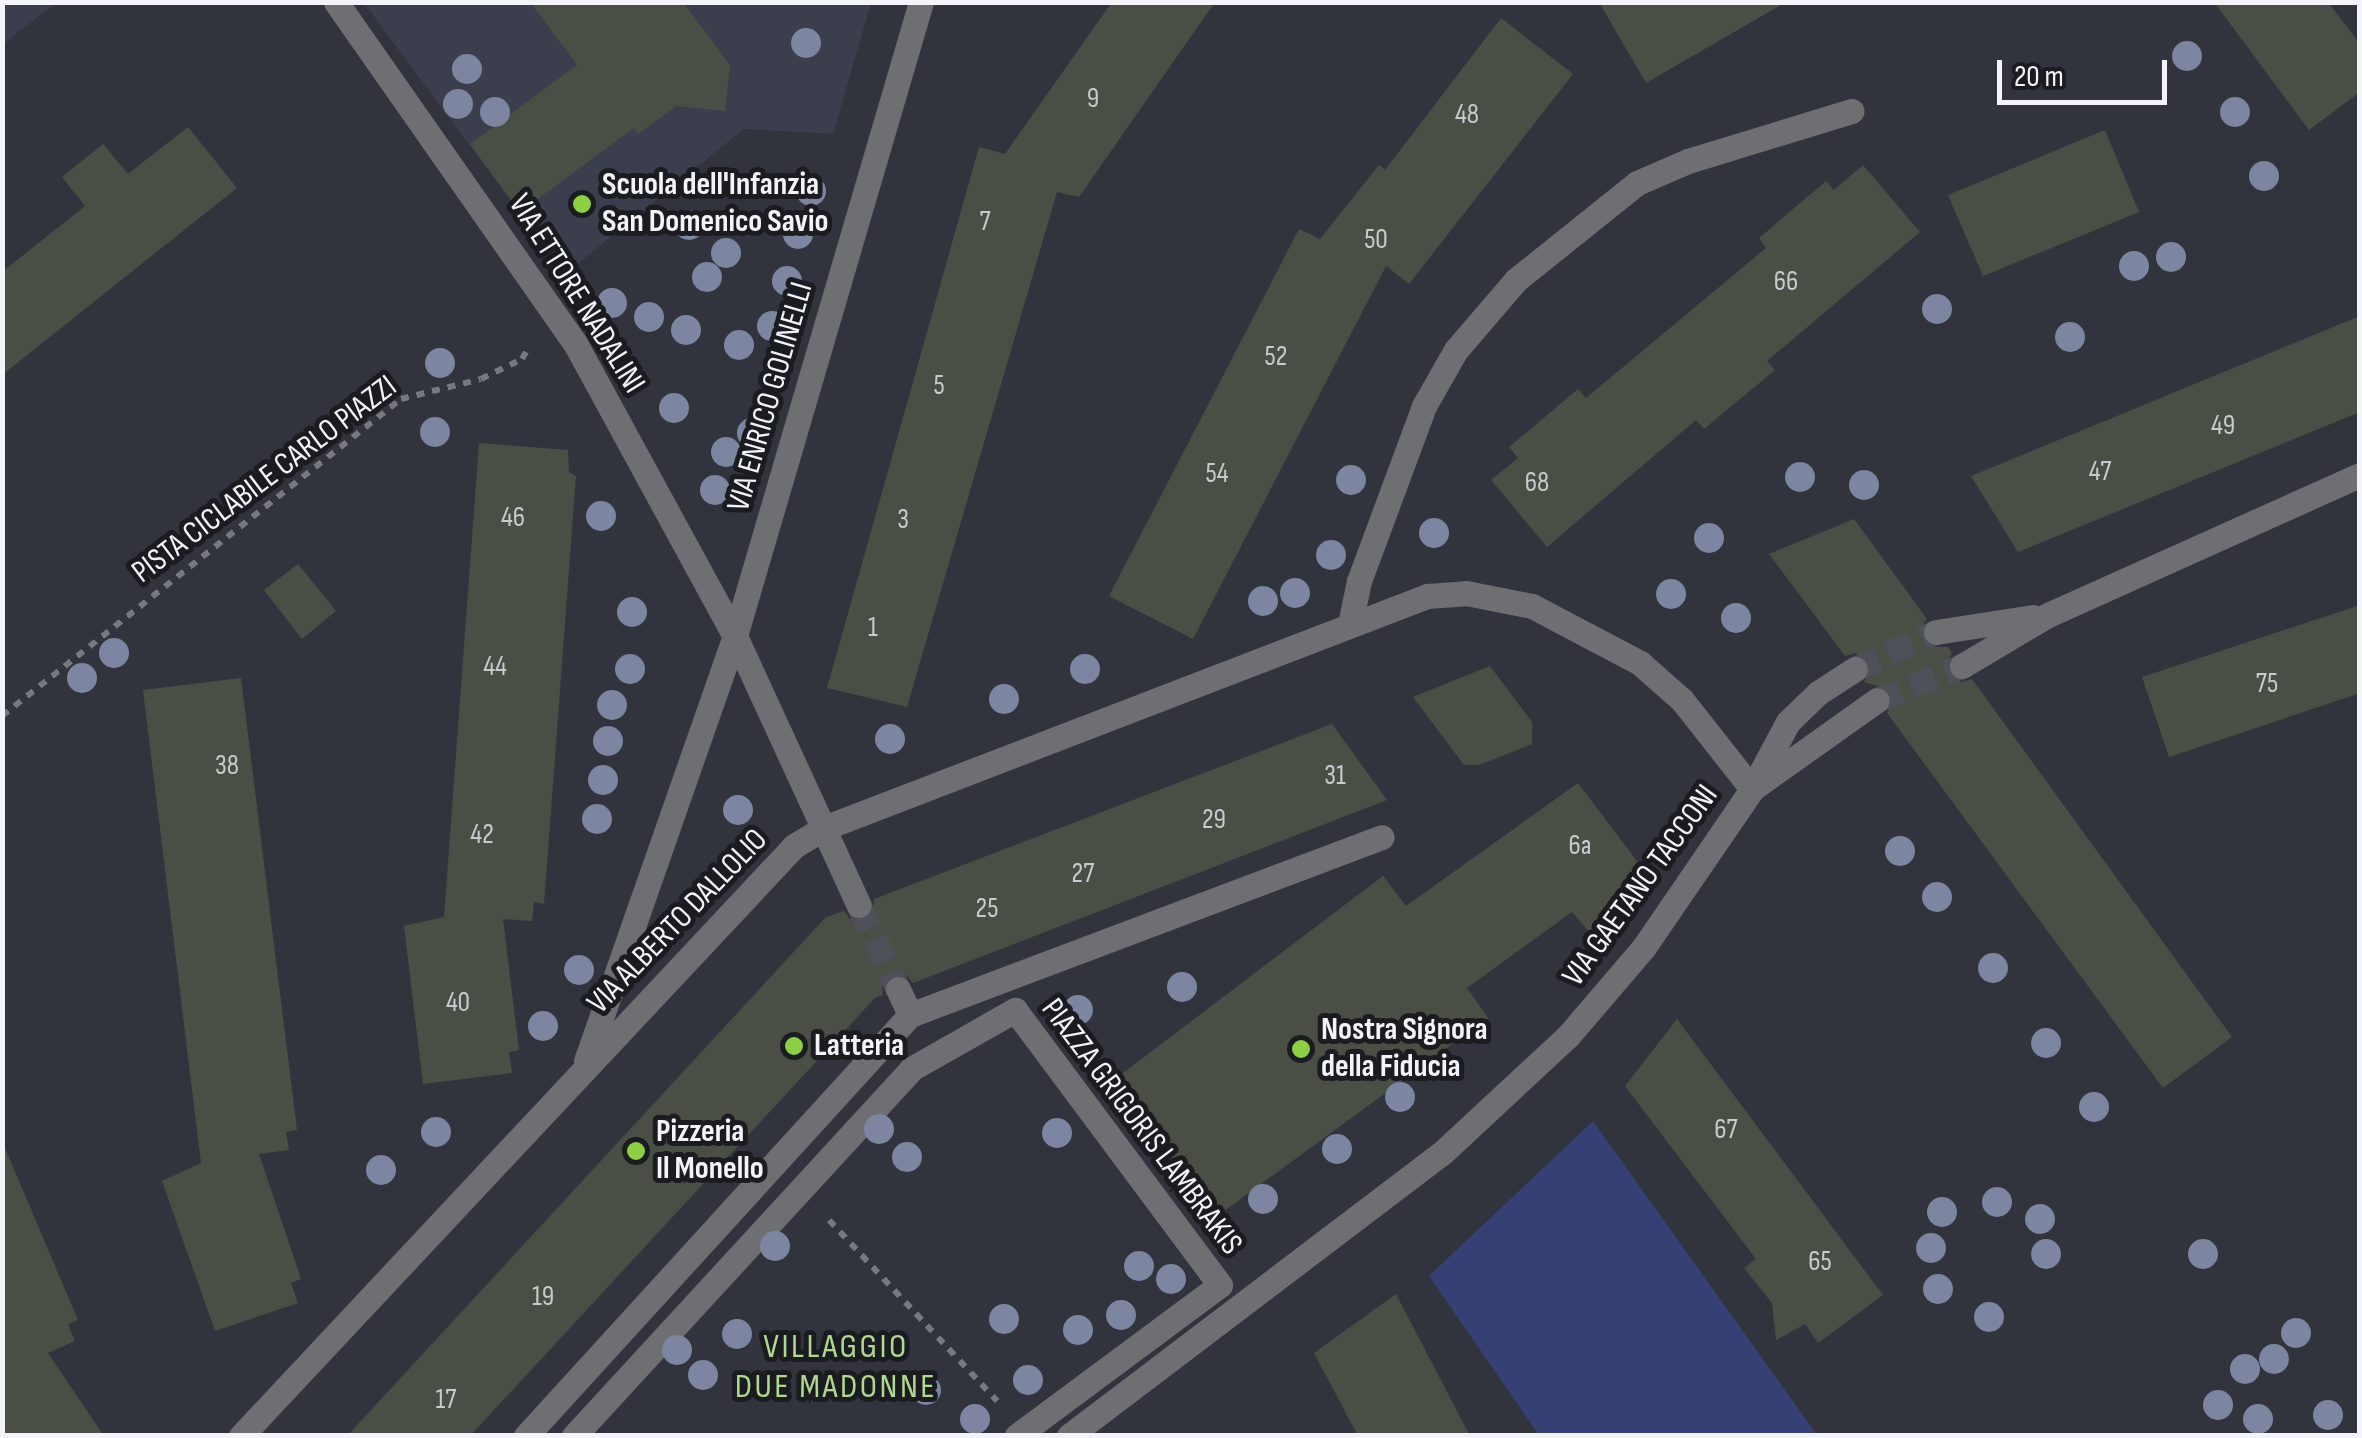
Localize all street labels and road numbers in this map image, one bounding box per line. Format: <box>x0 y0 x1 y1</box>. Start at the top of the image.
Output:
street label: VIA ETTORE NADALINI <box>499 187 653 401</box>
street label: VIA ENRICO GOLINELLI <box>720 278 822 516</box>
street label: PISTA CICLABILE CARLO PIAZZI <box>125 368 405 592</box>
street label: VIA GAETANO TACCONI <box>1555 778 1727 994</box>
street label: VIA ALBERTO DALLOLIO <box>580 822 776 1022</box>
street label: PIAZZA GRIGORIS LAMBRAKIS <box>1032 991 1250 1263</box>

